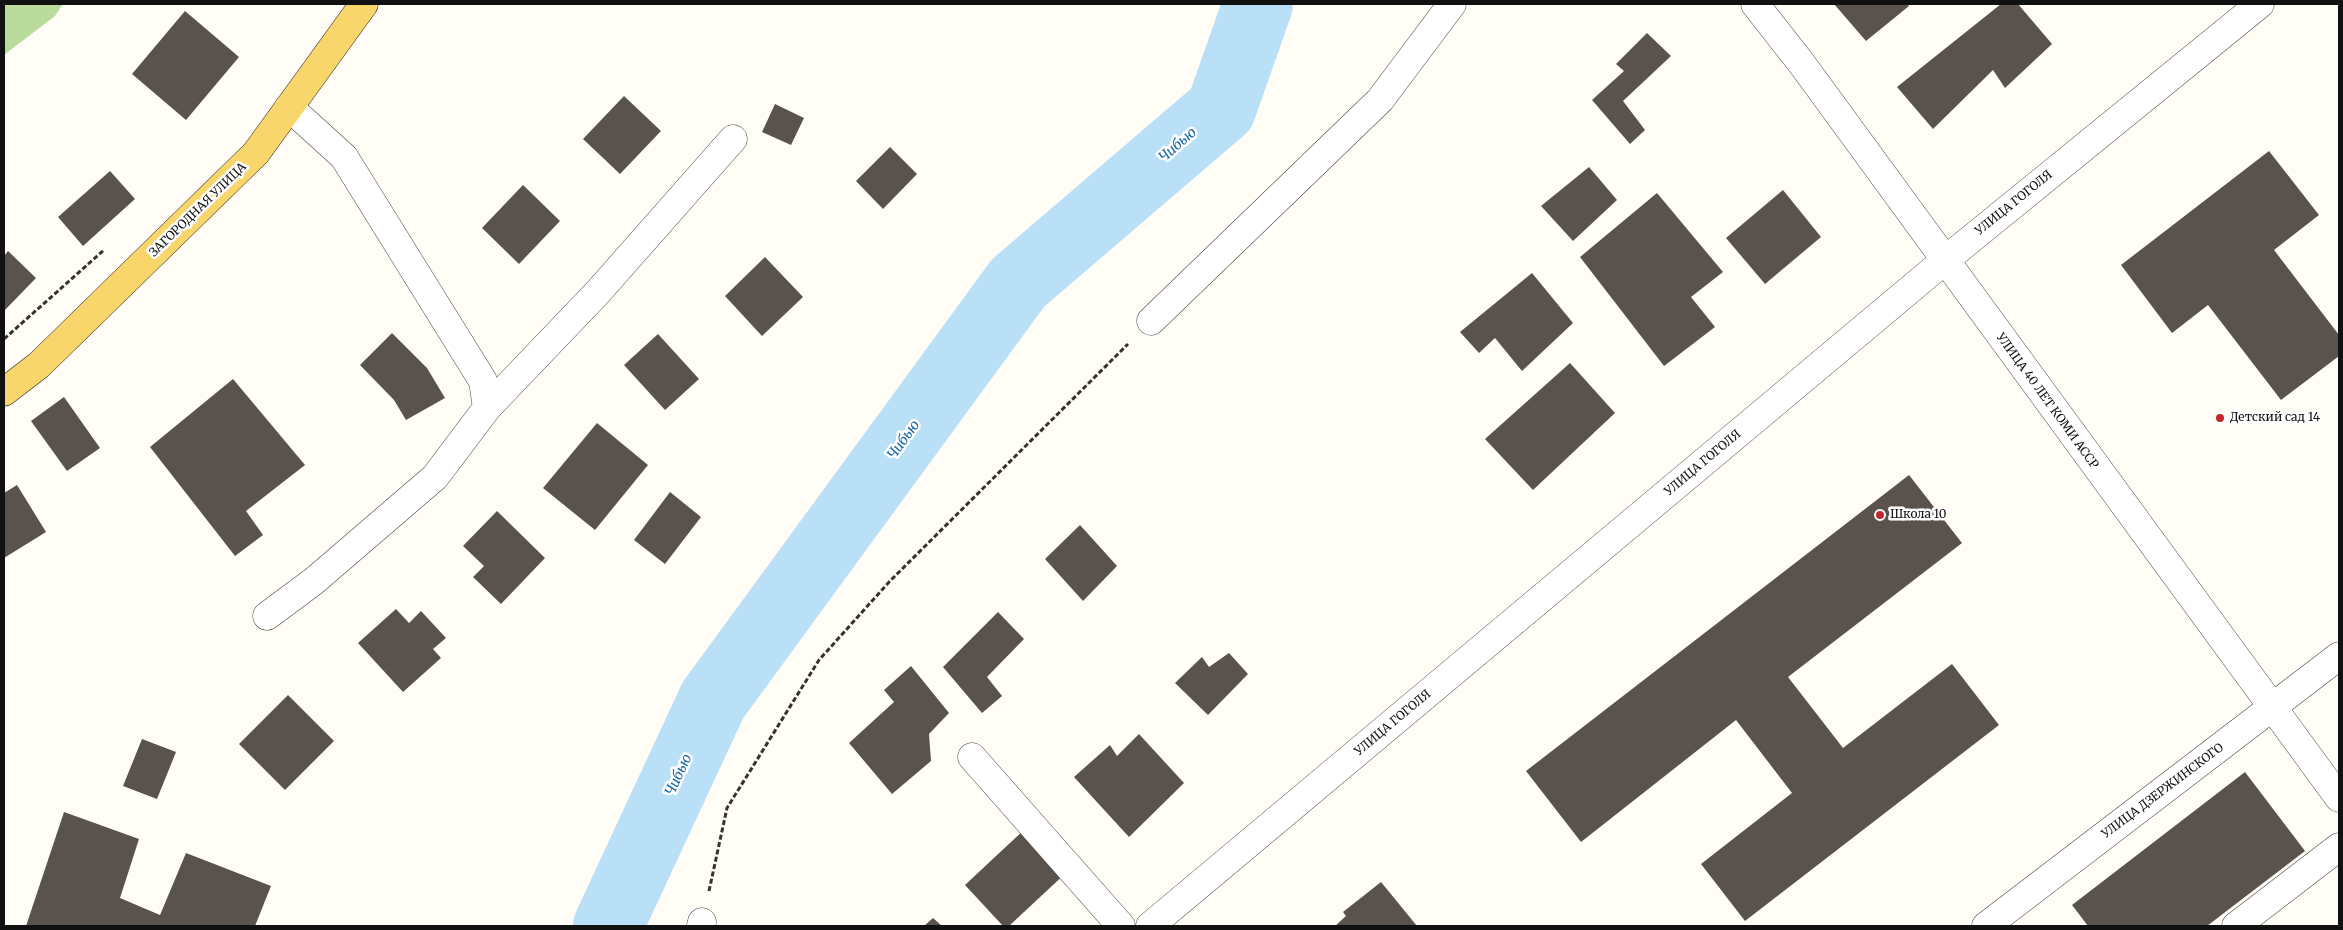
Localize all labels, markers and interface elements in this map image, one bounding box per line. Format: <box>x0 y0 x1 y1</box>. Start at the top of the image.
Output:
water label: Чибью <box>1156 124 1200 166</box>
street label: ЗАГОРОДНАЯ УЛИЦА <box>147 160 249 260</box>
street label: УЛИЦА ГОГОЛЯ <box>1973 168 2055 238</box>
street label: УЛИЦА 40 ЛЕТ КОМИ АССР <box>1993 330 2101 472</box>
place label: Детский сад 14 <box>2230 411 2320 425</box>
marker: Детский сад 14 <box>2214 412 2226 424</box>
water label: Чибью <box>884 417 924 463</box>
street label: УЛИЦА ГОГОЛЯ <box>1662 427 1744 499</box>
place label: Школа 10 <box>1890 508 1946 522</box>
marker: Школа 10 <box>1874 509 1886 521</box>
street label: УЛИЦА ГОГОЛЯ <box>1352 687 1434 759</box>
street label: УЛИЦА ДЗЕРЖИНСКОГО <box>2099 740 2227 842</box>
water label: Чибью <box>662 752 696 798</box>

